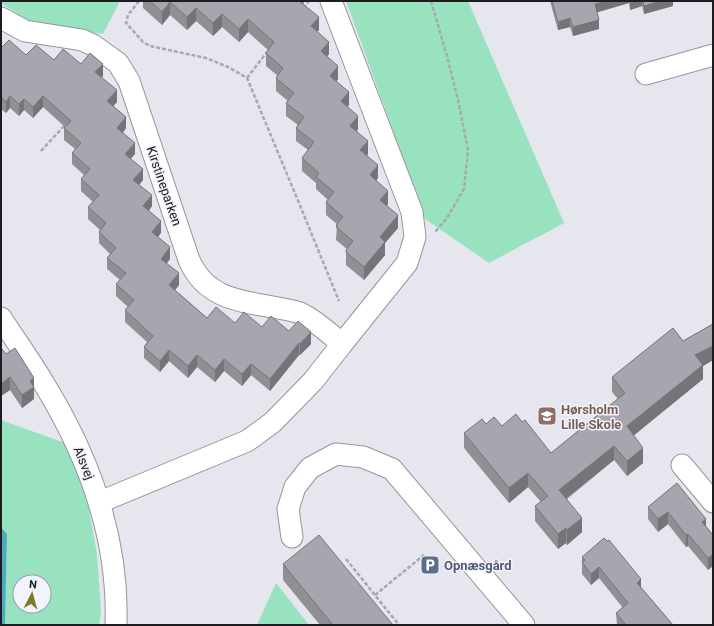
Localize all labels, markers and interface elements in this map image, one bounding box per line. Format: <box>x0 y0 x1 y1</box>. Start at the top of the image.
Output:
street label: Kirstineparken <box>143 144 185 228</box>
place label: Hørsholm Lille Skole <box>561 402 621 432</box>
school or university icon: Hørsholm Lille Skole <box>536 405 558 427</box>
street label: Alsvej <box>71 444 97 482</box>
parking icon: Opnæsgård <box>419 554 441 576</box>
place label: Opnæsgård <box>444 558 512 573</box>
north arrow <box>12 574 52 614</box>
text: N <box>28 578 38 591</box>

